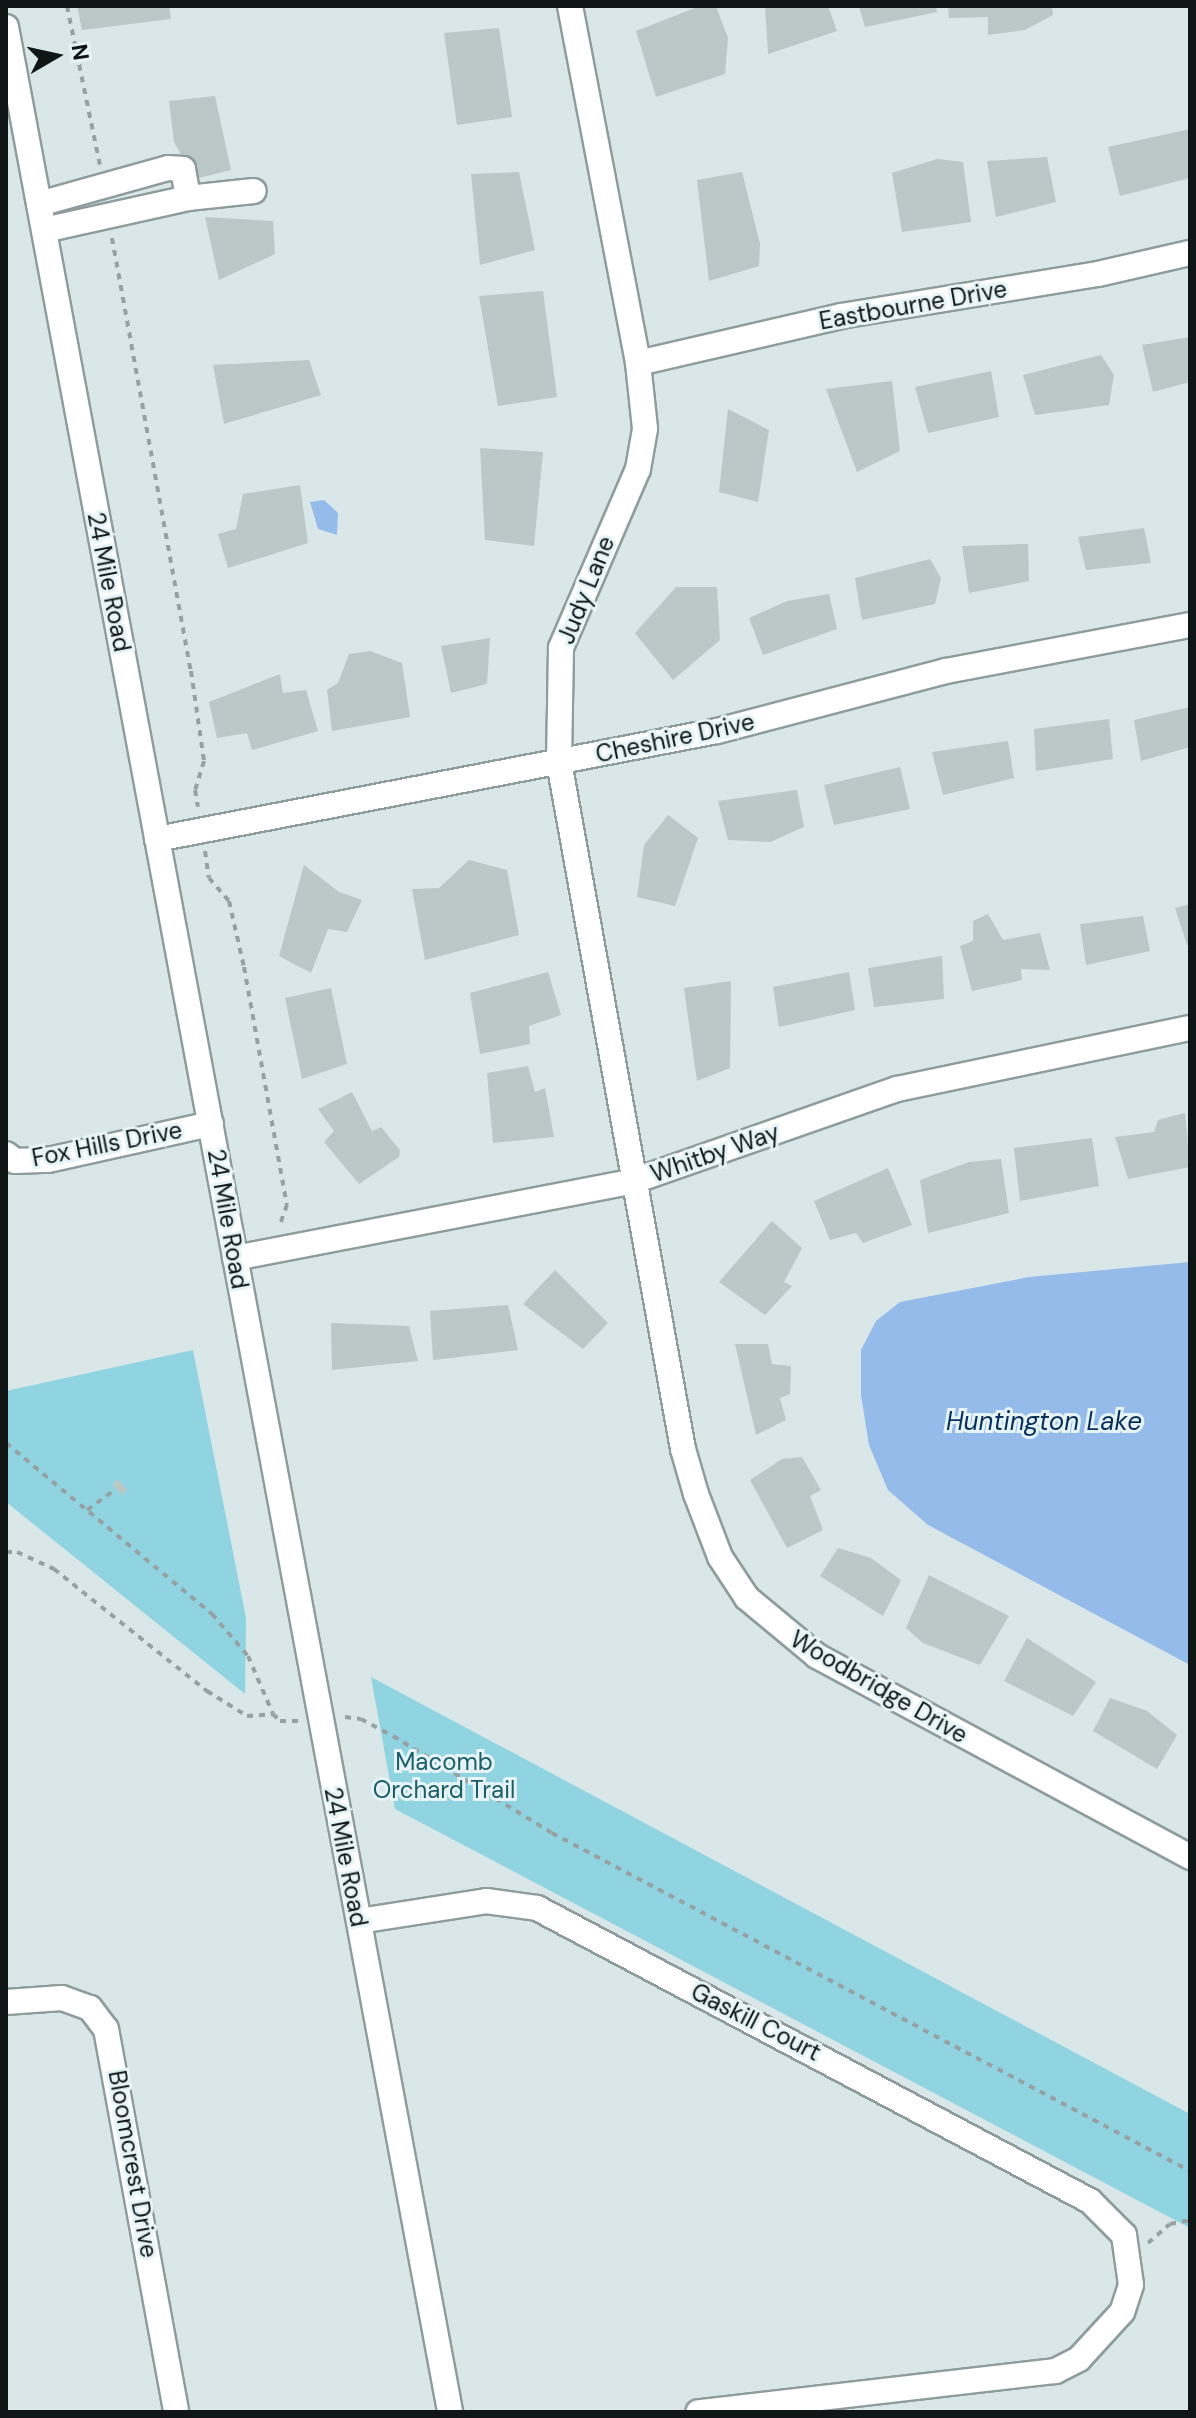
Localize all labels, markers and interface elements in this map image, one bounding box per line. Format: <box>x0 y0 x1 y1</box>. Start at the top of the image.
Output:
north arrow <box>16 16 96 96</box>
text: N <box>65 42 96 62</box>
street label: Eastbourne Drive <box>817 274 1009 336</box>
street label: 24 Mile Road <box>81 510 137 654</box>
street label: Judy Lane <box>551 532 621 648</box>
street label: Cheshire Drive <box>593 707 757 769</box>
street label: Fox Hills Drive <box>29 1115 185 1173</box>
street label: Whitby Way <box>647 1118 783 1188</box>
street label: 24 Mile Road <box>202 1147 254 1291</box>
water label: Huntington Lake <box>946 1406 1142 1438</box>
street label: Woodbridge Drive <box>785 1625 973 1749</box>
park label: Macomb Orchard Trail <box>373 1748 515 1804</box>
street label: 24 Mile Road <box>318 1785 374 1929</box>
street label: Gaskill Court <box>686 1977 826 2067</box>
street label: Bloomcrest Drive <box>102 2068 164 2260</box>

